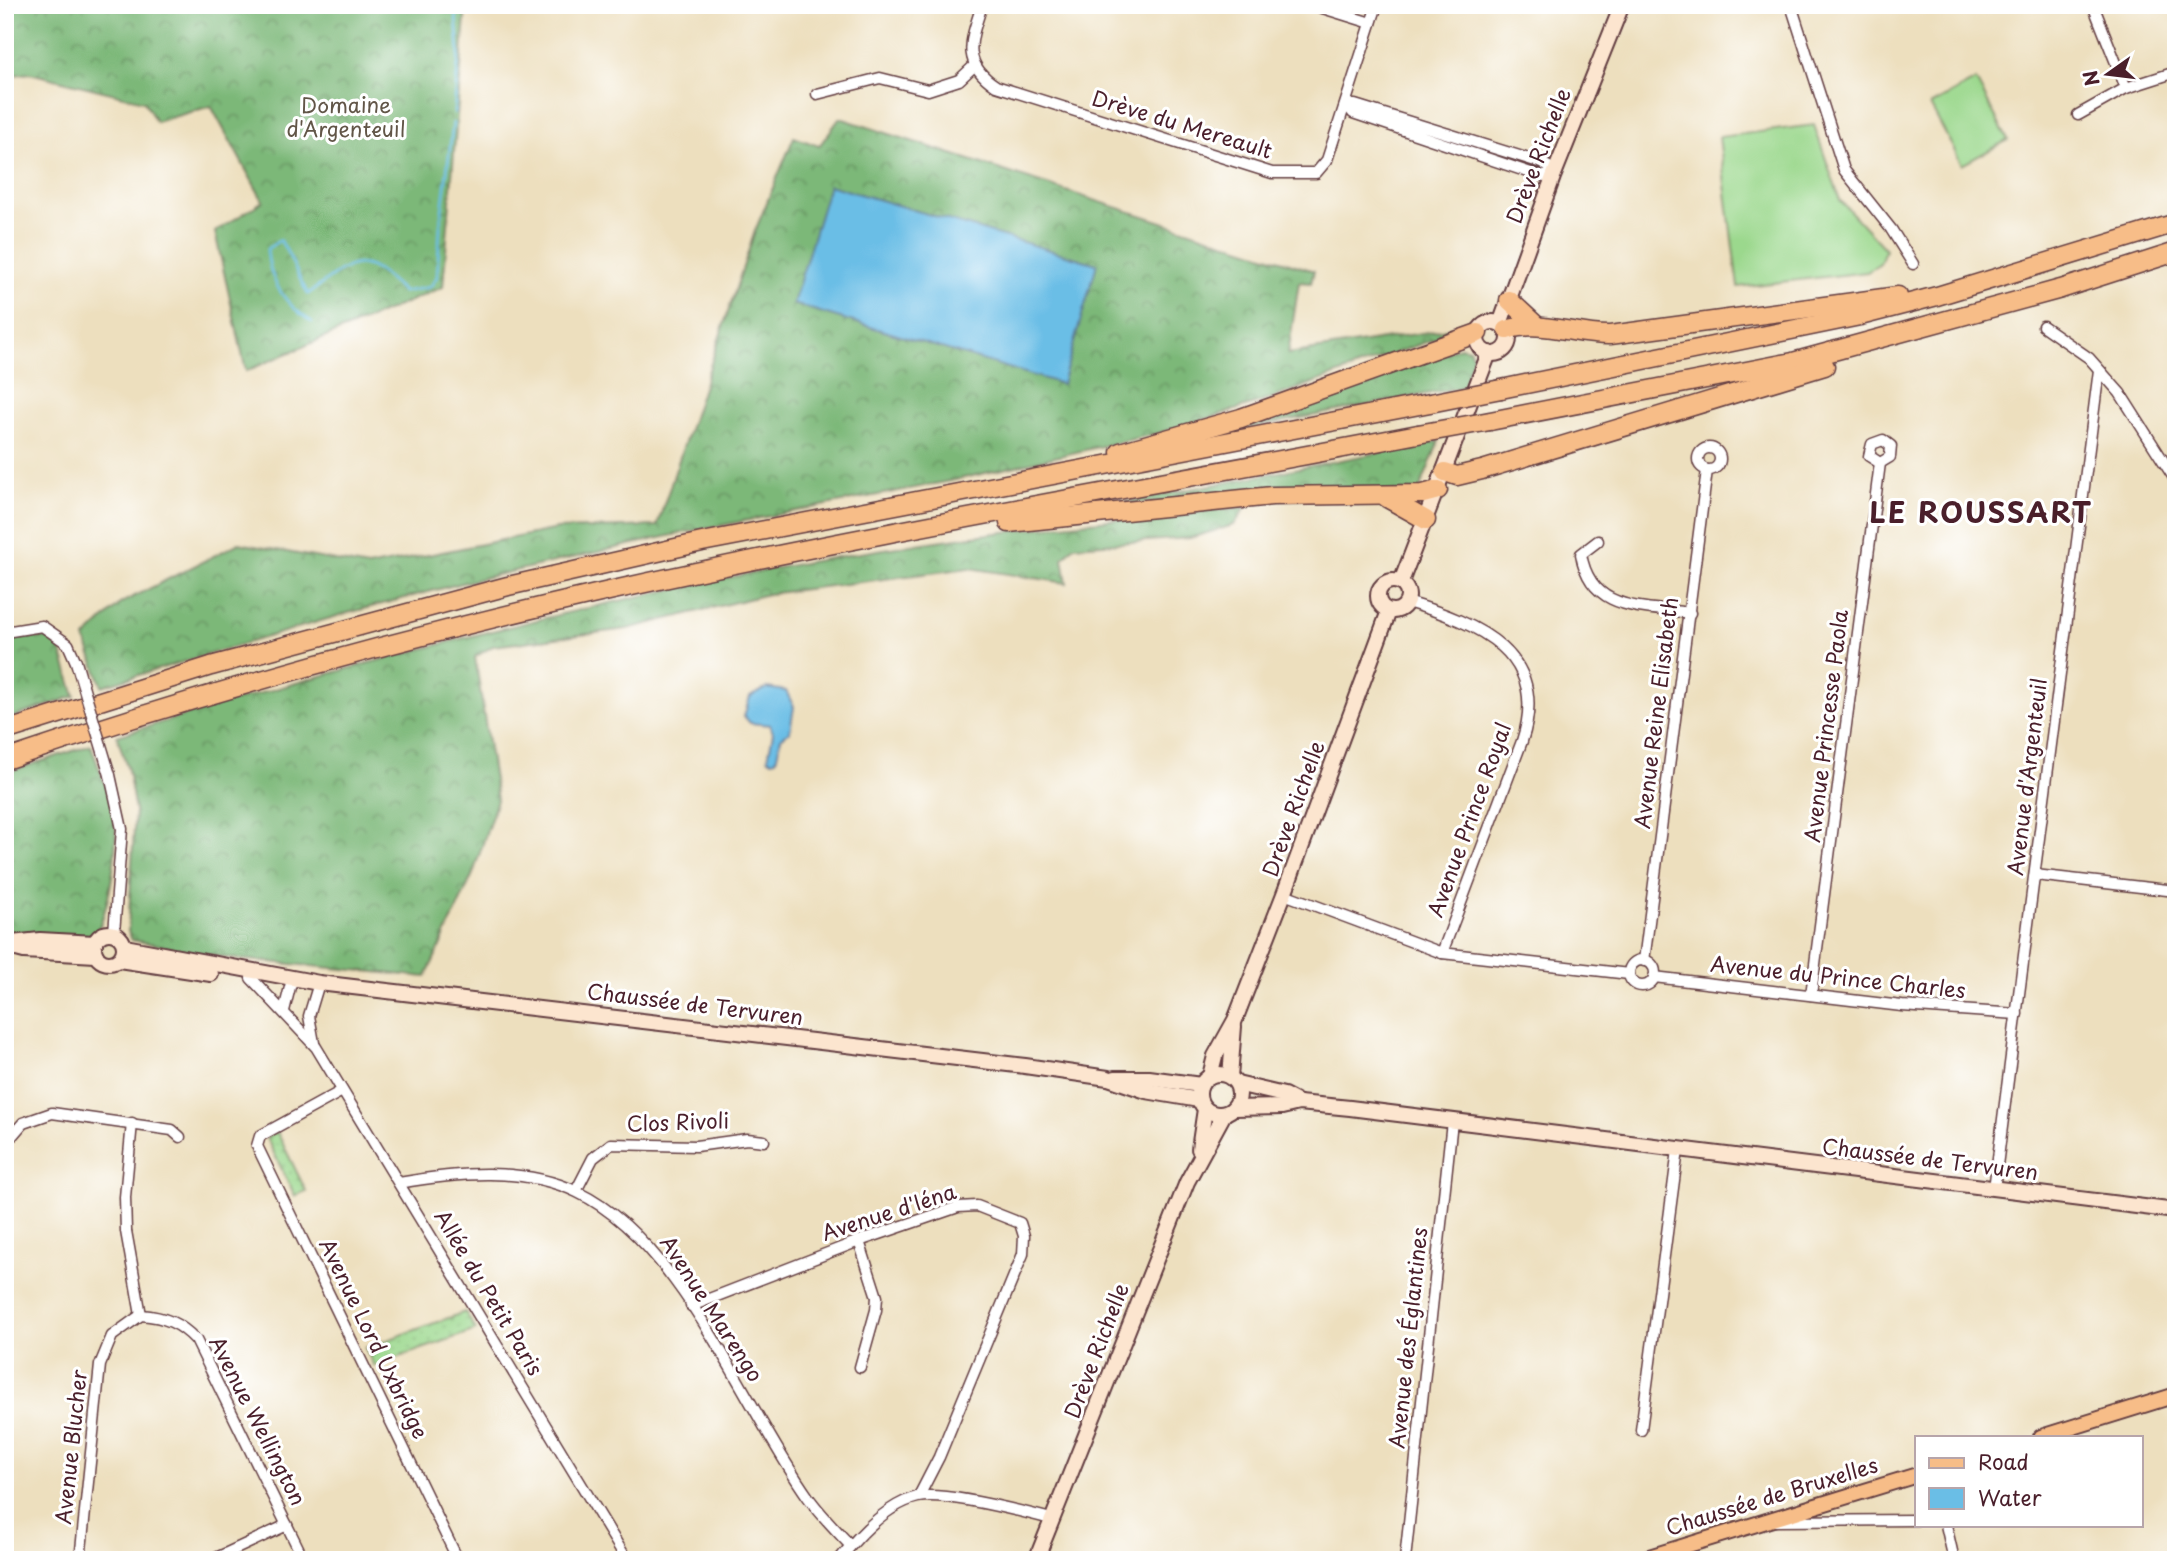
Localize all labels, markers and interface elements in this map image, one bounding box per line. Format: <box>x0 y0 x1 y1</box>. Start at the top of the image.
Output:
north arrow <box>2072 38 2142 108</box>
text: N <box>2075 68 2106 89</box>
street label: Drève du Mereault <box>1089 80 1277 166</box>
street label: Drève Richelle <box>1497 83 1578 227</box>
park label: Domaine d'Argenteuil <box>286 88 406 144</box>
district label: LE ROUSSART <box>1869 490 2093 533</box>
street label: Avenue Reine Elisabeth <box>1625 595 1685 830</box>
street label: Avenue Princesse Paola <box>1795 607 1855 844</box>
street label: Avenue d'Argenteuil <box>1998 676 2054 877</box>
street label: Avenue Prince Royal <box>1418 717 1518 921</box>
street label: Drève Richelle <box>1253 736 1331 881</box>
street label: Avenue du Prince Charles <box>1709 947 1967 1005</box>
street label: Chaussée de Tervuren <box>585 974 805 1032</box>
street label: Clos Rivoli <box>626 1103 730 1139</box>
street label: Chaussée de Tervuren <box>1820 1129 2040 1187</box>
street label: Avenue d'Iéna <box>817 1174 960 1248</box>
street label: Allée du Petit Paris <box>427 1203 552 1381</box>
street label: Avenue des Églantines <box>1379 1226 1435 1450</box>
street label: Avenue Marengo <box>653 1228 772 1387</box>
street label: Avenue Lord Uxbridge <box>312 1233 437 1444</box>
street label: Drève Richelle <box>1055 1278 1136 1422</box>
street label: Avenue Wellington <box>202 1330 315 1510</box>
street label: Avenue Blucher <box>46 1368 94 1526</box>
legend <box>1915 1436 2142 1526</box>
text: Road <box>1978 1445 2029 1477</box>
street label: Chaussée de Bruxelles <box>1661 1448 1881 1543</box>
text: Water <box>1978 1481 2042 1513</box>

